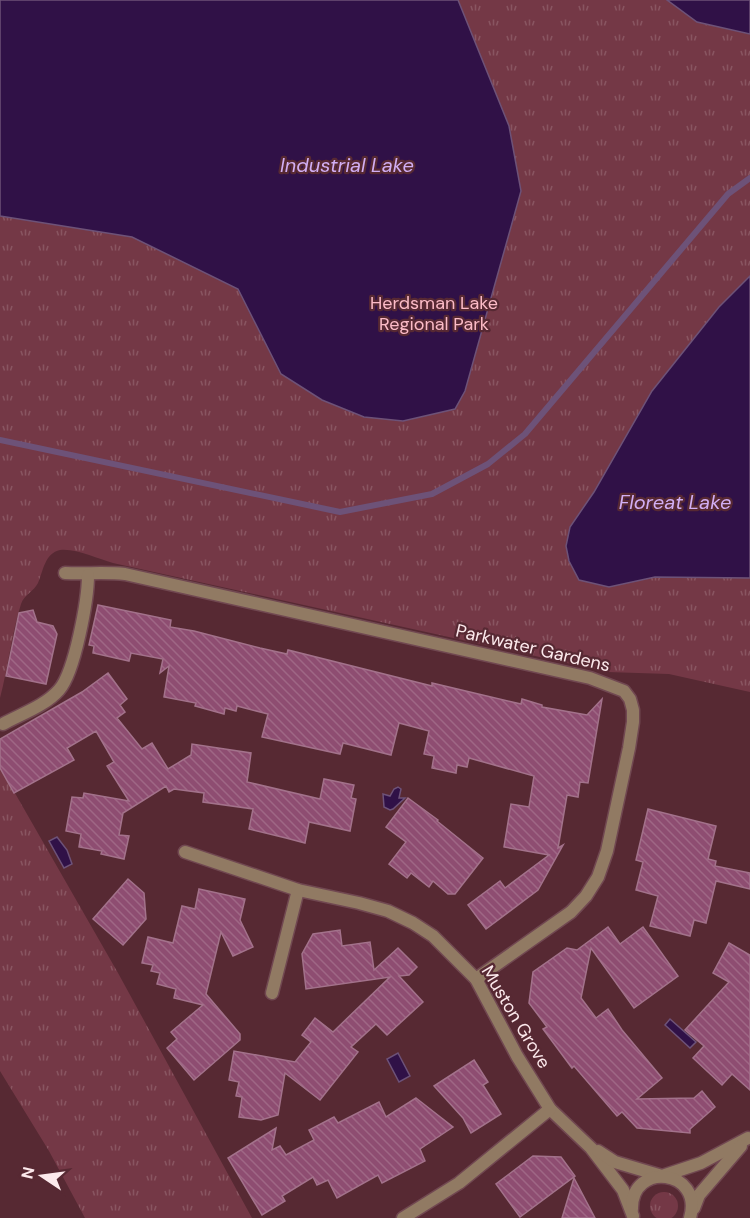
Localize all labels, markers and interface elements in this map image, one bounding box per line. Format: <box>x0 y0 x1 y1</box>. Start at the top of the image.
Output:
water label: Industrial Lake <box>280 152 414 178</box>
park label: Herdsman Lake Regional Park <box>370 291 498 336</box>
water label: Floreat Lake <box>619 489 731 515</box>
street label: Parkwater Gardens <box>454 619 612 677</box>
street label: Muston Grove <box>476 961 556 1073</box>
north arrow <box>12 1146 72 1206</box>
text: N <box>16 1165 39 1181</box>

